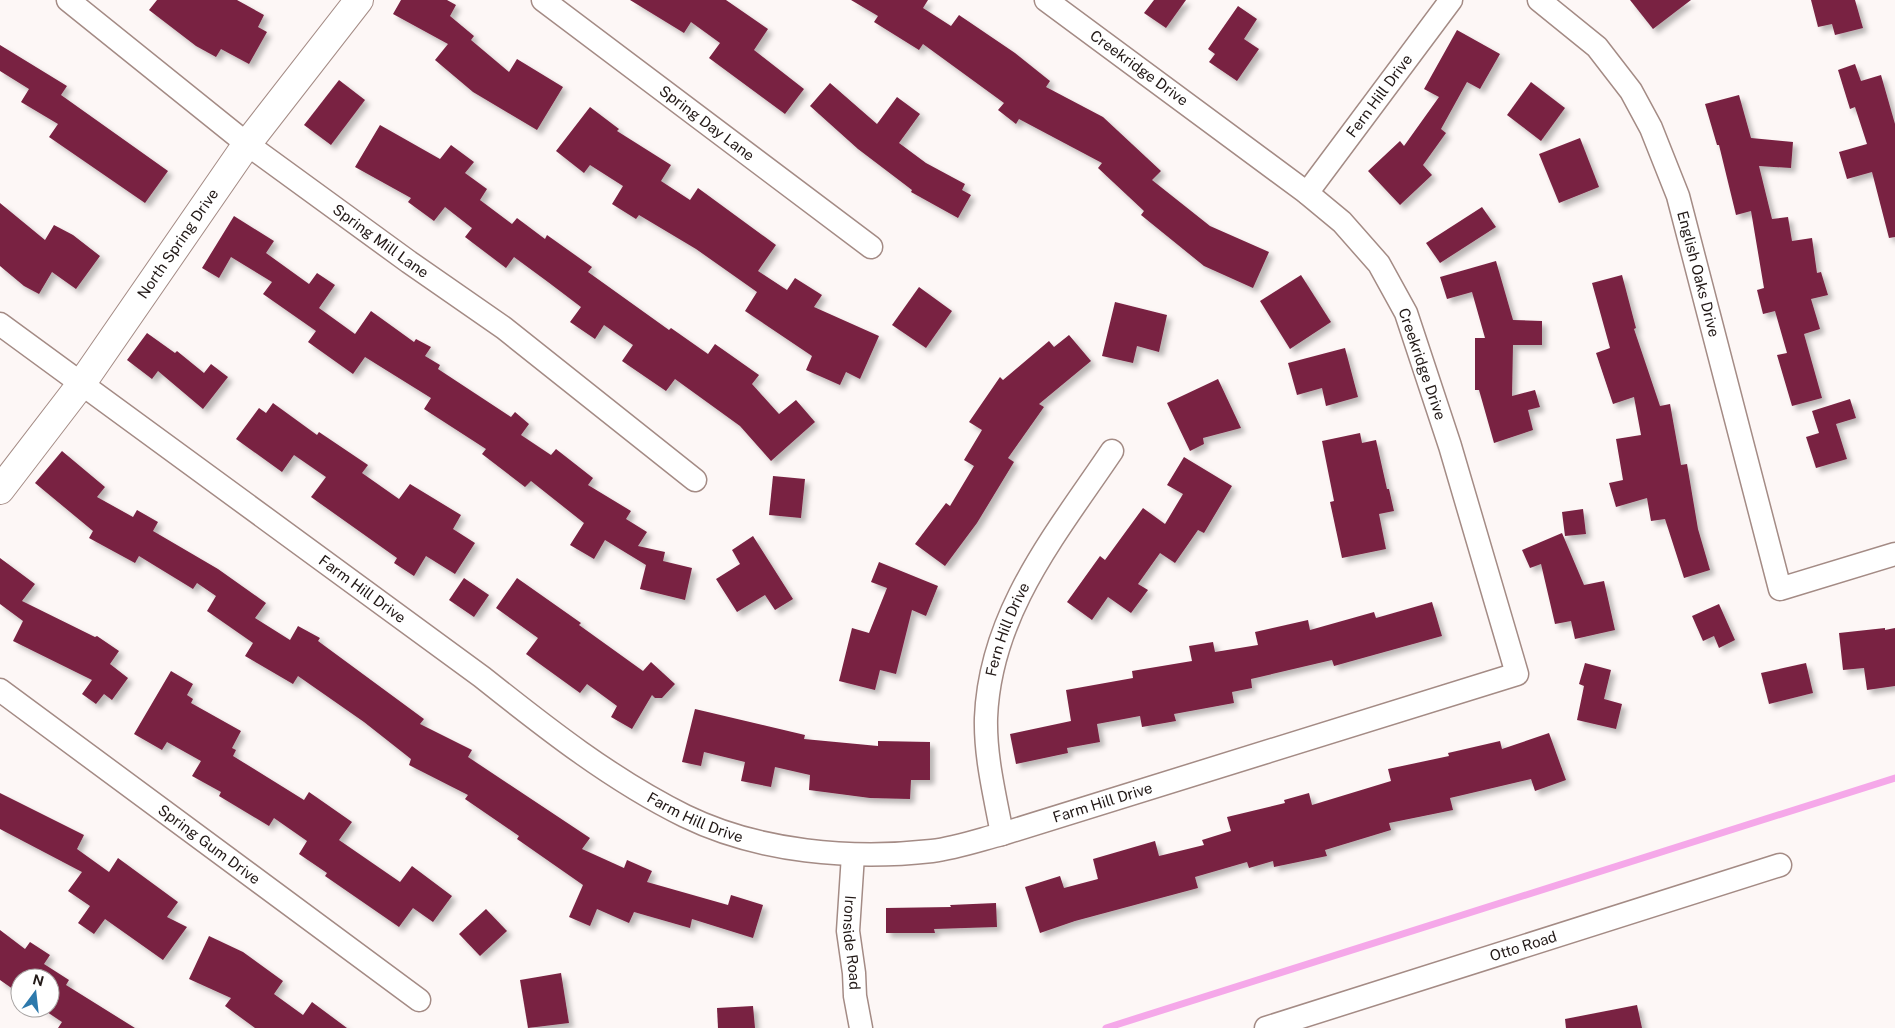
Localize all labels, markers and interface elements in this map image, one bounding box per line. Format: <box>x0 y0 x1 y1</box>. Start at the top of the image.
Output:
street label: Creekridge Drive <box>1087 26 1192 109</box>
street label: Fern Hill Drive <box>1343 51 1415 141</box>
street label: Spring Day Lane <box>656 82 758 164</box>
street label: North Spring Drive <box>134 185 222 302</box>
street label: Spring Mill Lane <box>330 201 432 281</box>
street label: English Oaks Drive <box>1674 209 1723 339</box>
street label: Creekridge Drive <box>1395 306 1450 422</box>
street label: Farm Hill Drive <box>316 552 409 626</box>
street label: Fern Hill Drive <box>982 580 1033 678</box>
street label: Farm Hill Drive <box>1051 779 1154 826</box>
street label: Farm Hill Drive <box>644 789 745 845</box>
street label: Spring Gum Drive <box>155 801 264 888</box>
street label: Ironside Road <box>840 895 864 990</box>
street label: Otto Road <box>1488 927 1559 964</box>
north arrow <box>10 968 60 1018</box>
text: N <box>31 971 46 990</box>

